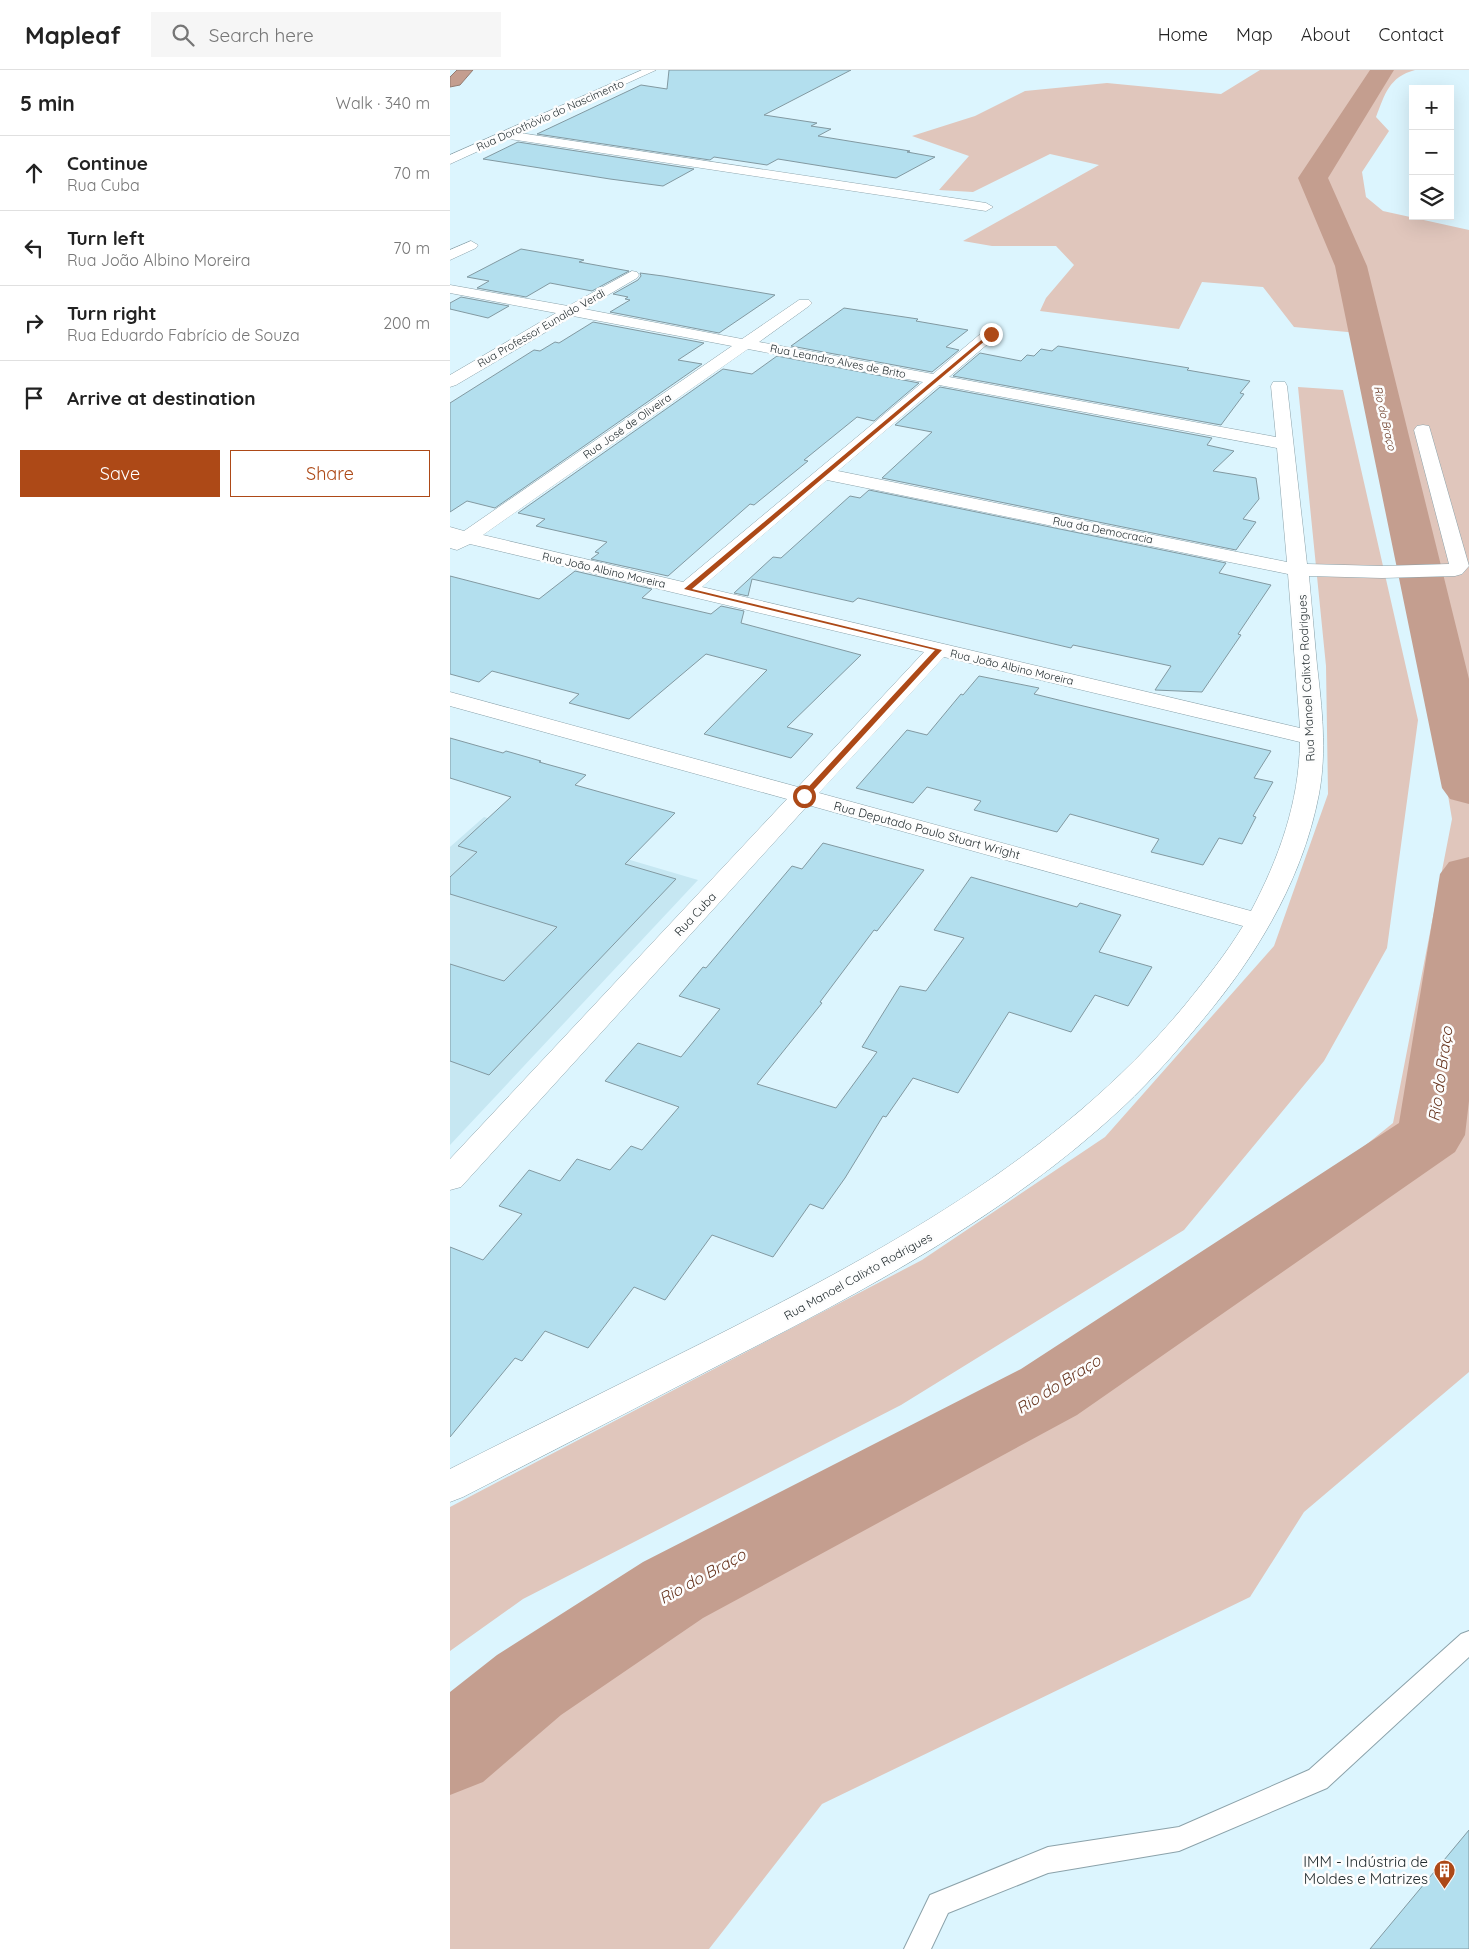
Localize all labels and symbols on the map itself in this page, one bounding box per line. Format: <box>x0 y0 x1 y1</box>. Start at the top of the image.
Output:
street label: Rua Dorothóvio do Nascimento <box>474 76 626 154</box>
street label: Rua Professor Eunaldo Verdi <box>475 286 607 370</box>
route end <box>980 323 1003 346</box>
street label: Rua Leandro Alves de Brito <box>769 341 907 381</box>
water label: Rio do Braço <box>1371 384 1400 453</box>
street label: Rua José de Oliveira <box>580 390 674 462</box>
street label: Rua da Democracia <box>1052 513 1154 547</box>
street label: Rua João Albino Moreira <box>541 549 667 591</box>
street label: Rua Manoel Calixto Rodrigues <box>1294 594 1318 762</box>
street label: Rua João Albino Moreira <box>949 646 1075 688</box>
route start <box>793 785 816 808</box>
street label: Rua Deputado Paulo Stuart Wright <box>832 798 1022 862</box>
street label: Rua Cuba <box>671 889 719 939</box>
water label: Rio do Braço <box>1423 1024 1457 1123</box>
street label: Rua Manoel Calixto Rodrigues <box>781 1229 935 1323</box>
water label: Rio do Braço <box>1012 1349 1105 1418</box>
water label: Rio do Braço <box>655 1543 750 1608</box>
place label: IMM - Indústria de Moldes e Matrizes <box>1303 1852 1428 1888</box>
building icon: IMM - Indústria de Moldes e Matrizes <box>1432 1858 1456 1889</box>

